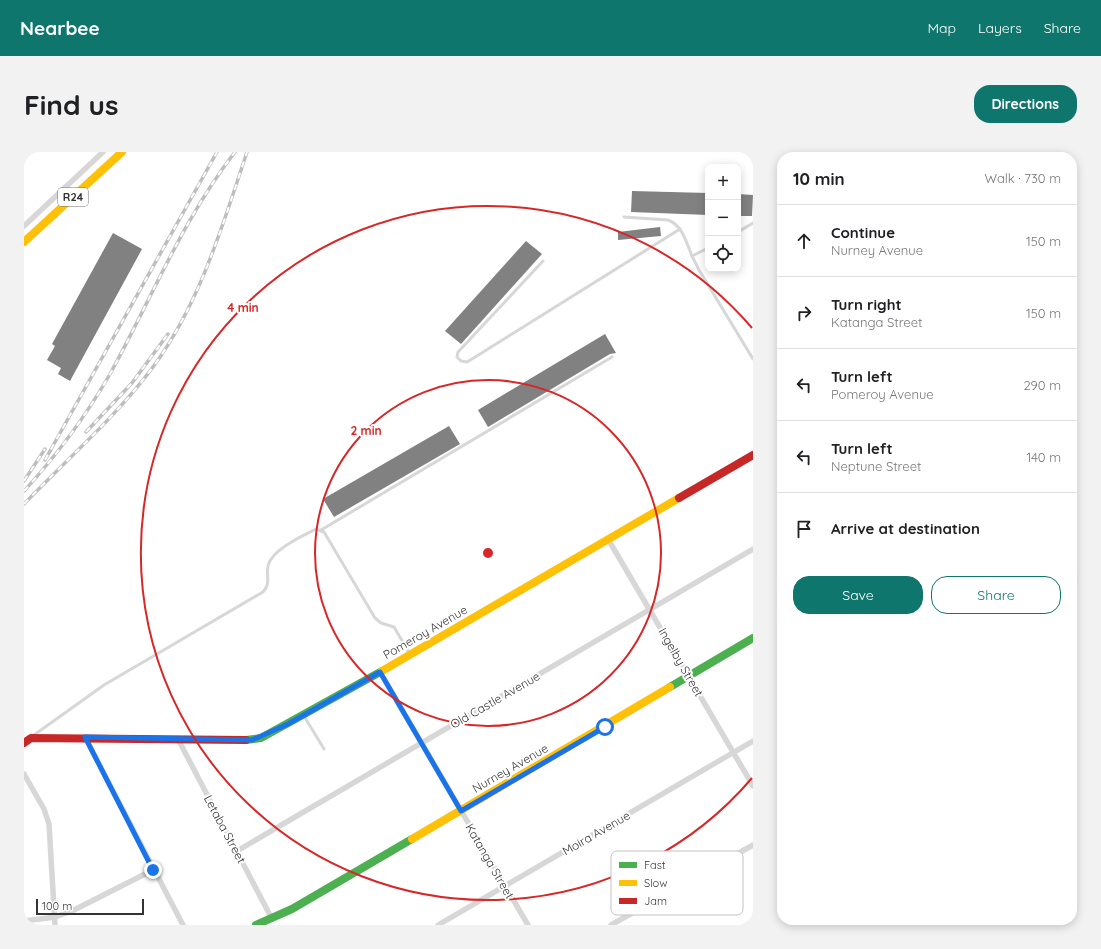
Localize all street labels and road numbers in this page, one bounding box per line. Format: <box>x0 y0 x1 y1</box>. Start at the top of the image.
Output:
road number: R24 <box>58 188 88 206</box>
street label: Pomeroy Avenue <box>380 602 470 662</box>
street label: Ingelby Street <box>655 625 707 699</box>
street label: Old Castle Avenue <box>448 668 543 732</box>
street label: Nurney Avenue <box>469 740 551 796</box>
street label: Letaba Street <box>201 792 249 866</box>
street label: Moira Avenue <box>559 807 633 858</box>
street label: Katanga Street <box>462 821 518 901</box>

